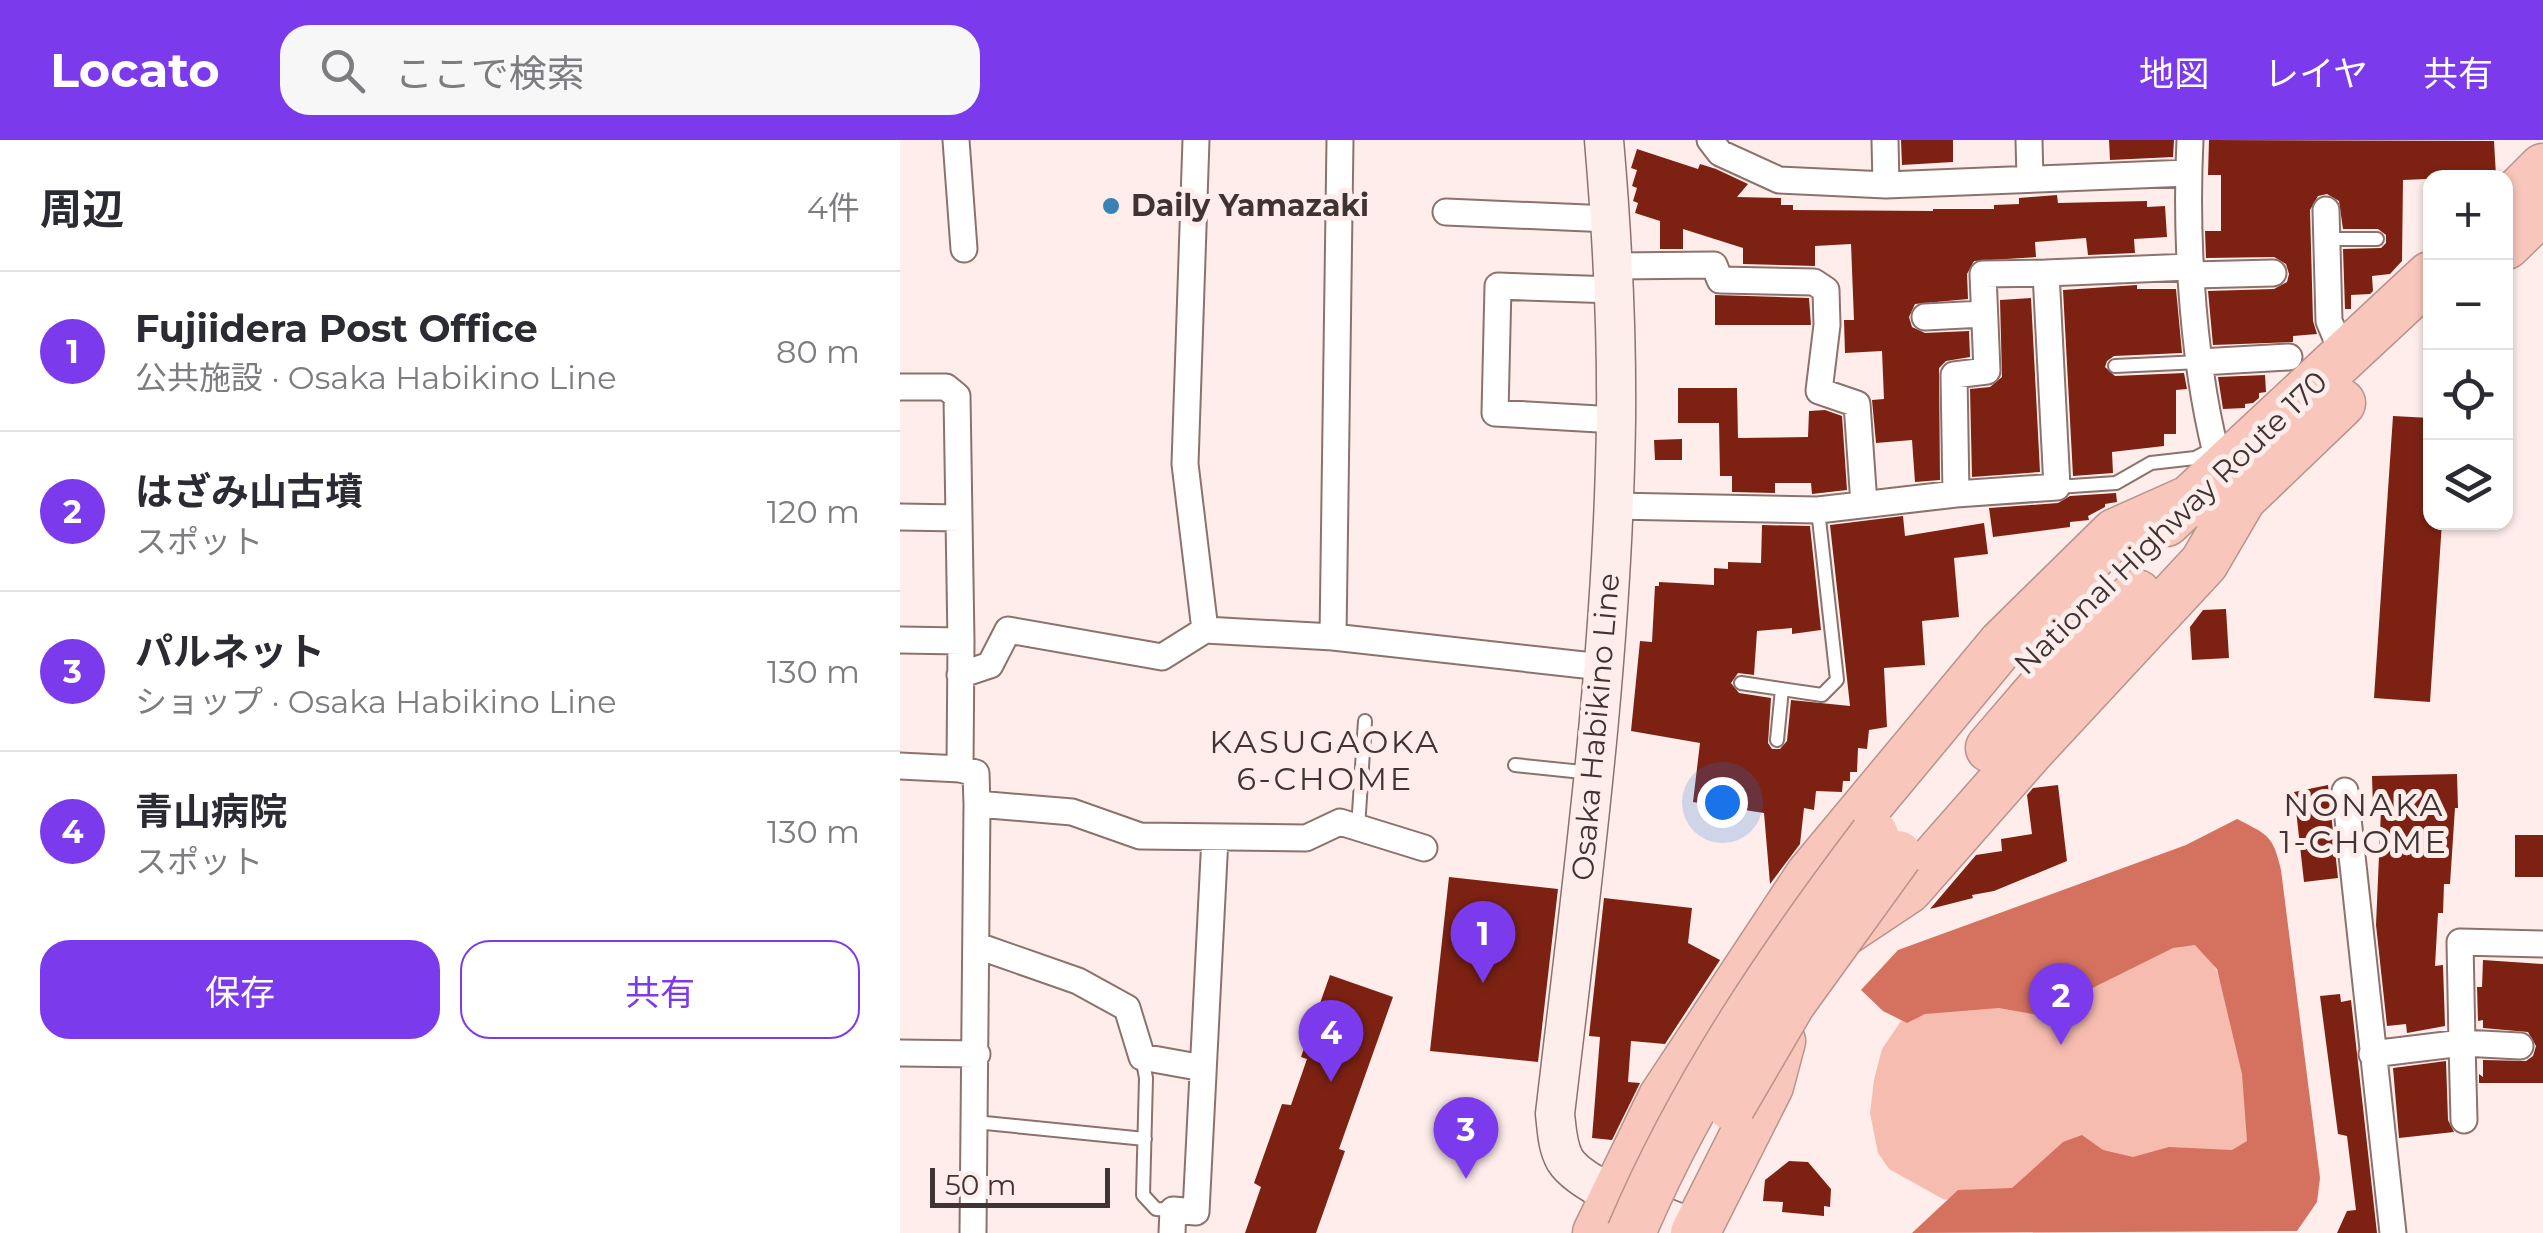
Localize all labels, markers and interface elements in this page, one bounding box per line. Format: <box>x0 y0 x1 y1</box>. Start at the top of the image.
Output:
search box <box>280 25 980 115</box>
text: Locato <box>50 41 220 99</box>
icon: search <box>315 43 370 98</box>
text: ここで検索 <box>395 50 585 97</box>
text: 地図 <box>2139 52 2209 95</box>
text: レイヤ <box>2264 52 2368 95</box>
text: 共有 <box>2423 52 2493 95</box>
map controls <box>2423 170 2513 530</box>
button: + <box>2423 170 2513 260</box>
text: 周辺 <box>40 183 124 235</box>
place label: Daily Yamazaki <box>1131 187 1369 224</box>
text: 4件 <box>807 188 860 227</box>
marker: Daily Yamazaki <box>1100 195 1122 217</box>
button: − <box>2423 260 2513 350</box>
text: Fujiidera Post Office <box>135 305 538 352</box>
text: 1 <box>66 332 79 371</box>
text: 80 m <box>776 332 860 371</box>
button: locate <box>2423 350 2513 440</box>
text: 公共施設 · Osaka Habikino Line <box>135 358 617 397</box>
street label: National Highway Route 170 <box>2006 363 2335 682</box>
button: layers <box>2423 440 2513 530</box>
text: はざみ山古墳 <box>135 468 363 515</box>
text: 2 <box>63 492 82 531</box>
text: 120 m <box>767 492 860 531</box>
text: スポット <box>135 522 263 561</box>
street label: Osaka Habikino Line <box>1564 572 1627 882</box>
text: パルネット <box>135 628 325 675</box>
text: 3 <box>63 652 82 691</box>
text: 130 m <box>767 652 860 691</box>
text: ショップ · Osaka Habikino Line <box>135 682 617 721</box>
district label: KASUGAOKA 6-CHOME <box>1209 722 1441 798</box>
your location <box>1697 777 1748 828</box>
district label: NONAKA 1-CHOME <box>2279 785 2449 861</box>
text: 青山病院 <box>135 788 287 835</box>
text: 4 <box>61 812 84 851</box>
text: 130 m <box>767 812 860 851</box>
text: スポット <box>135 842 263 881</box>
pin: 1 <box>1450 900 1516 983</box>
button: 保存 <box>40 940 440 1039</box>
button: 共有 <box>460 940 860 1039</box>
pin: 2 <box>2028 962 2094 1045</box>
pin: 4 <box>1298 1000 1364 1082</box>
pin: 3 <box>1434 1096 1498 1179</box>
scale bar <box>930 1163 1110 1208</box>
text: 50 m <box>945 1168 1016 1202</box>

